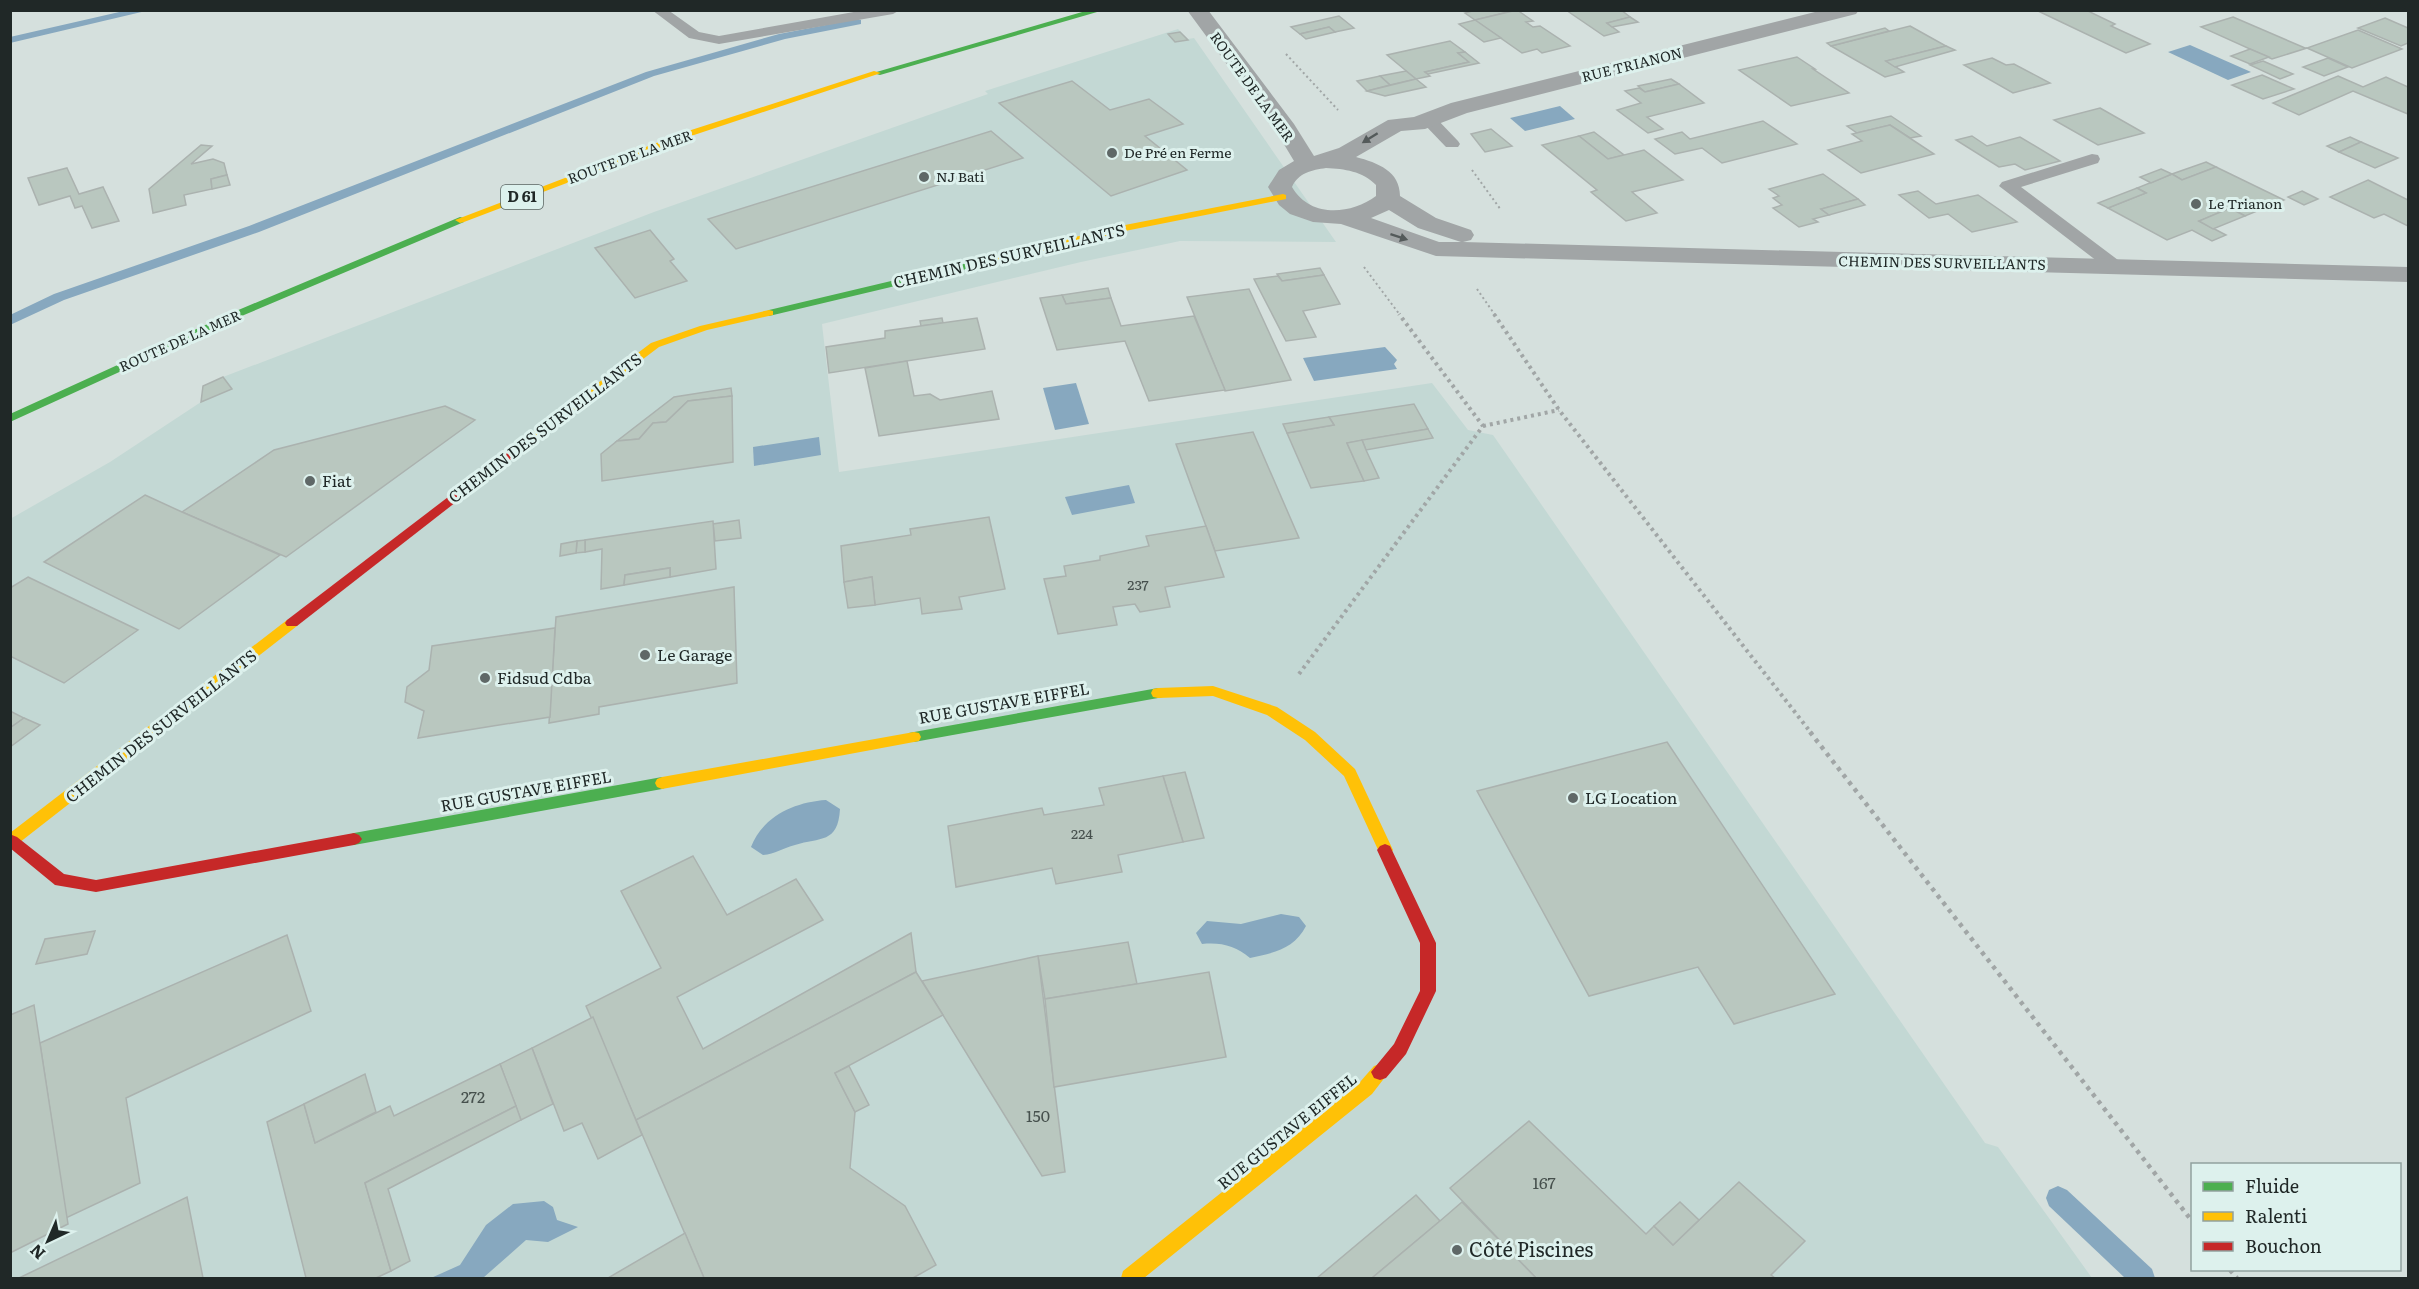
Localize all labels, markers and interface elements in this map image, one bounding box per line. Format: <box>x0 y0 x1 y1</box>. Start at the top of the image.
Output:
street label: ROUTE DE LA MER <box>1206 27 1299 145</box>
street label: RUE TRIANON <box>1579 42 1684 86</box>
street label: ROUTE DE LA MER <box>565 124 695 188</box>
one-way arrow <box>1362 133 1378 144</box>
place label: De Pré en Ferme <box>1124 142 1232 162</box>
marker: De Pré en Ferme <box>1105 146 1119 160</box>
place label: NJ Bati <box>936 166 985 186</box>
marker: NJ Bati <box>917 170 931 184</box>
road number: D 61 <box>501 185 543 209</box>
place label: Le Trianon <box>2208 193 2282 213</box>
marker: Le Trianon <box>2189 197 2203 211</box>
street label: CHEMIN DES SURVEILLANTS <box>891 217 1127 293</box>
one-way arrow <box>1390 233 1408 243</box>
street label: CHEMIN DES SURVEILLANTS <box>1838 250 2046 274</box>
street label: ROUTE DE LA MER <box>116 304 244 376</box>
street label: CHEMIN DES SURVEILLANTS <box>443 346 646 508</box>
place label: Fiat <box>322 468 352 492</box>
marker: Fiat <box>303 474 317 488</box>
house number: 237 <box>1127 574 1149 594</box>
place label: Le Garage <box>657 642 732 666</box>
street label: CHEMIN DES SURVEILLANTS <box>60 643 261 808</box>
marker: Le Garage <box>638 648 652 662</box>
place label: Fidsud Cdba <box>497 665 592 689</box>
marker: Fidsud Cdba <box>478 671 492 685</box>
street label: RUE GUSTAVE EIFFEL <box>916 675 1091 729</box>
street label: RUE GUSTAVE EIFFEL <box>438 763 613 817</box>
place label: LG Location <box>1585 785 1678 809</box>
marker: LG Location <box>1566 791 1580 805</box>
house number: 224 <box>1071 823 1093 843</box>
street label: RUE GUSTAVE EIFFEL <box>1211 1066 1361 1194</box>
house number: 272 <box>461 1084 485 1108</box>
house number: 150 <box>1026 1103 1050 1127</box>
legend <box>2191 1163 2401 1271</box>
house number: 167 <box>1532 1170 1556 1194</box>
text: Fluide <box>2245 1172 2299 1199</box>
text: Ralenti <box>2245 1202 2307 1229</box>
north arrow <box>18 1211 78 1271</box>
text: Bouchon <box>2245 1232 2322 1259</box>
place label: Côté Piscines <box>1469 1233 1593 1263</box>
text: N <box>24 1239 50 1266</box>
marker: Côté Piscines <box>1450 1243 1464 1257</box>

